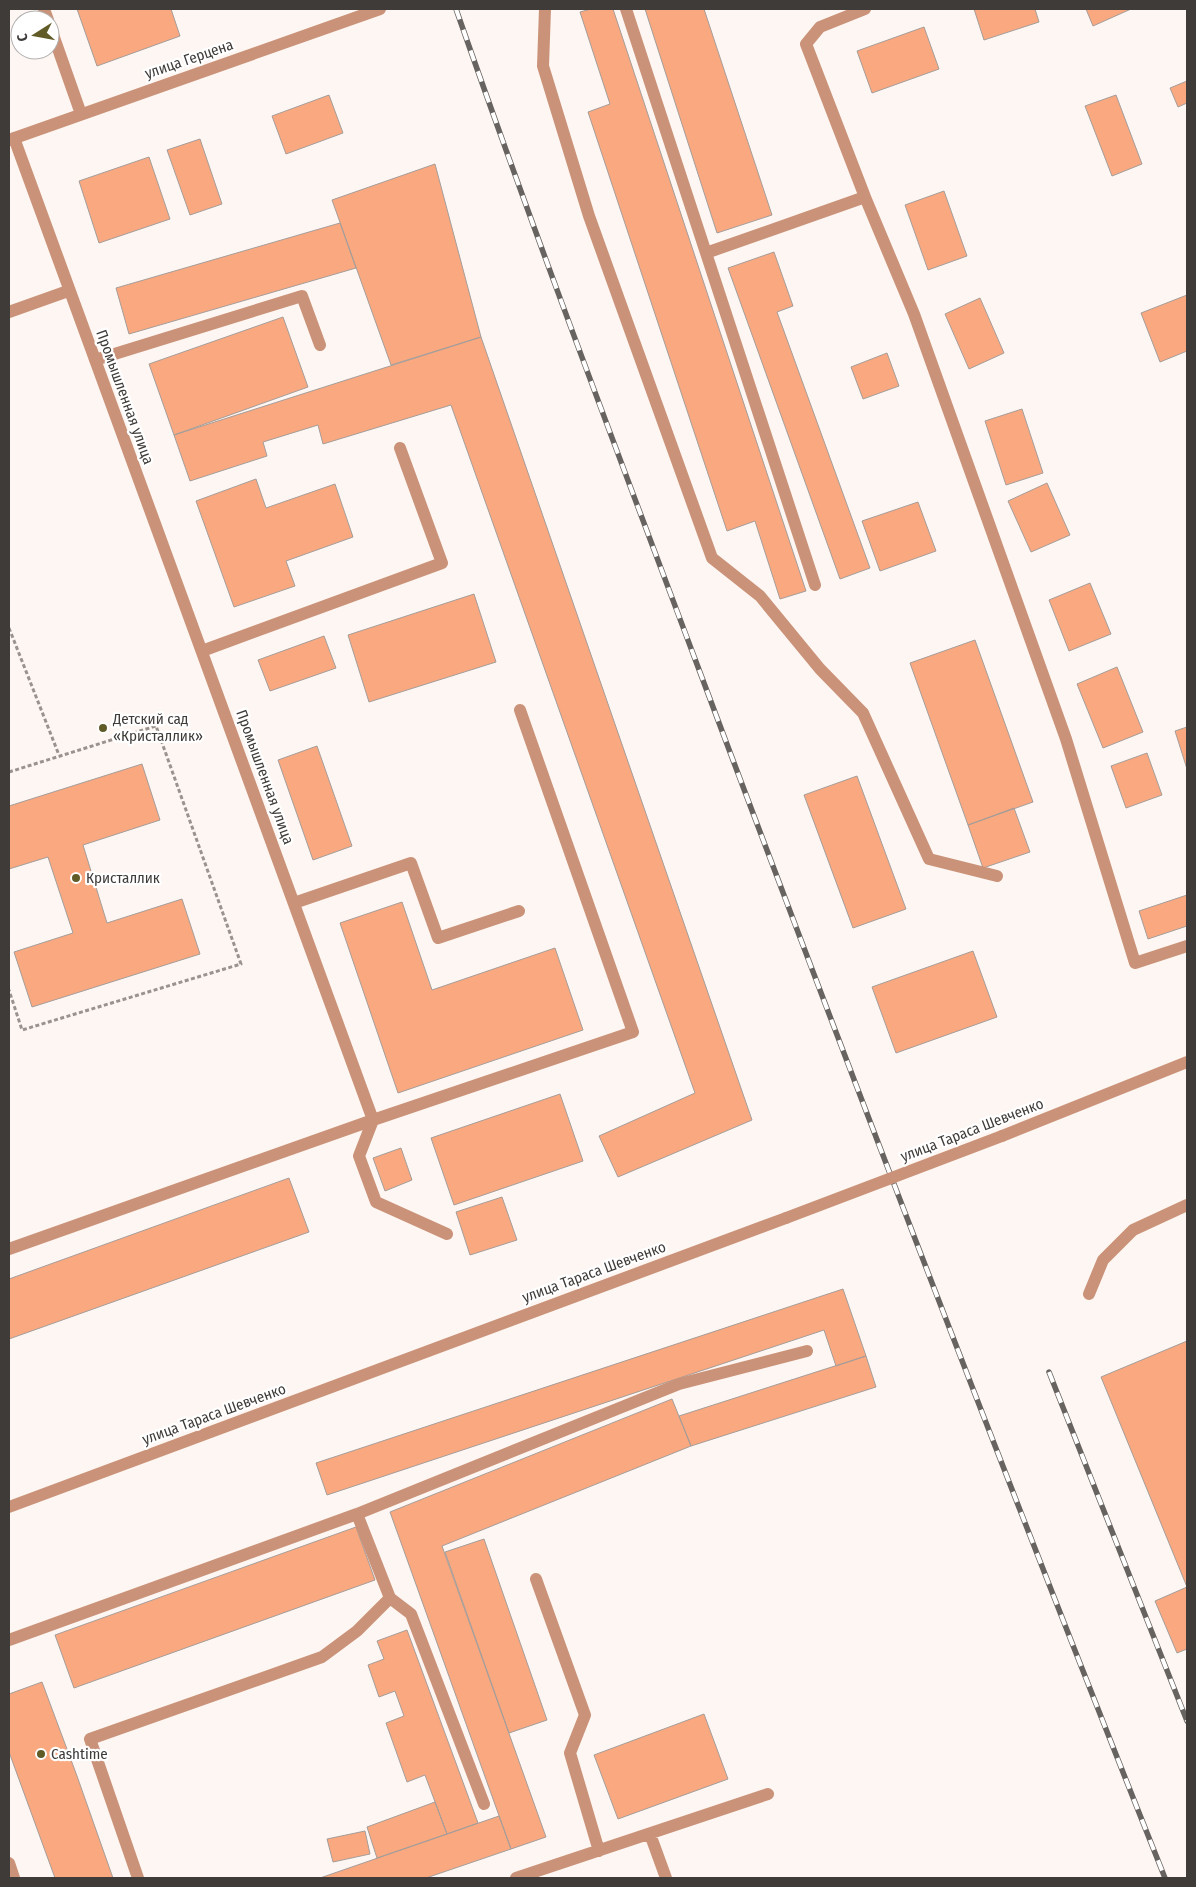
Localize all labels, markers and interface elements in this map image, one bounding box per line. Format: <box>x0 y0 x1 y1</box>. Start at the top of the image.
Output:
north arrow <box>10 10 60 60</box>
text: С <box>14 32 32 43</box>
street label: улица Герцена <box>142 35 236 83</box>
street label: Промышленная улица <box>92 327 158 467</box>
street label: Промышленная улица <box>232 707 298 847</box>
place label: Детский сад «Кристаллик» <box>112 710 203 745</box>
marker: Детский сад «Кристаллик» <box>97 722 109 734</box>
place label: Кристаллик <box>86 869 160 887</box>
marker: Кристаллик <box>70 872 82 884</box>
street label: улица Тараса Шевченко <box>898 1094 1046 1166</box>
street label: улица Тараса Шевченко <box>520 1238 668 1306</box>
street label: улица Тараса Шевченко <box>140 1380 288 1448</box>
place label: Cashtime <box>51 1745 108 1763</box>
marker: Cashtime <box>35 1748 47 1760</box>

